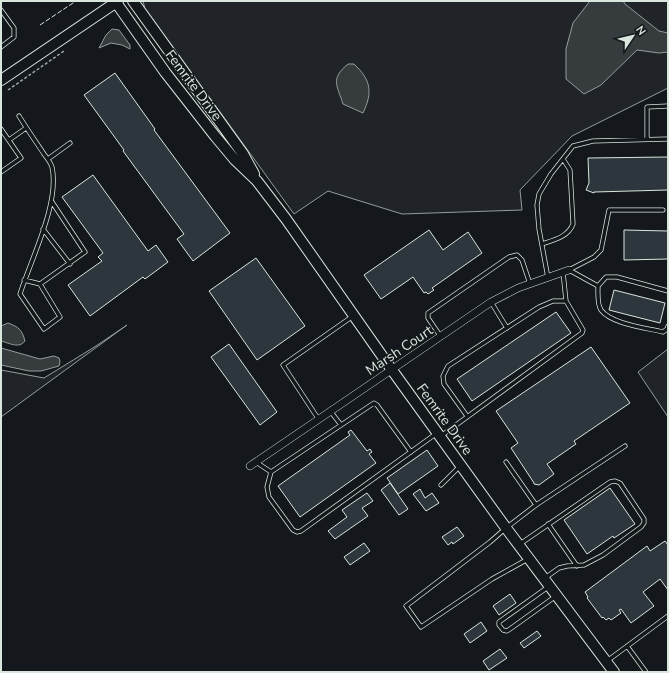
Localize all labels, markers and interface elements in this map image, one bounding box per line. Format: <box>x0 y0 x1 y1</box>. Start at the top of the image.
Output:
north arrow <box>613 16 653 56</box>
text: N <box>632 23 649 38</box>
street label: Femrite Drive <box>161 46 227 125</box>
street label: Marsh Court <box>362 321 437 380</box>
street label: Femrite Drive <box>412 380 477 459</box>

